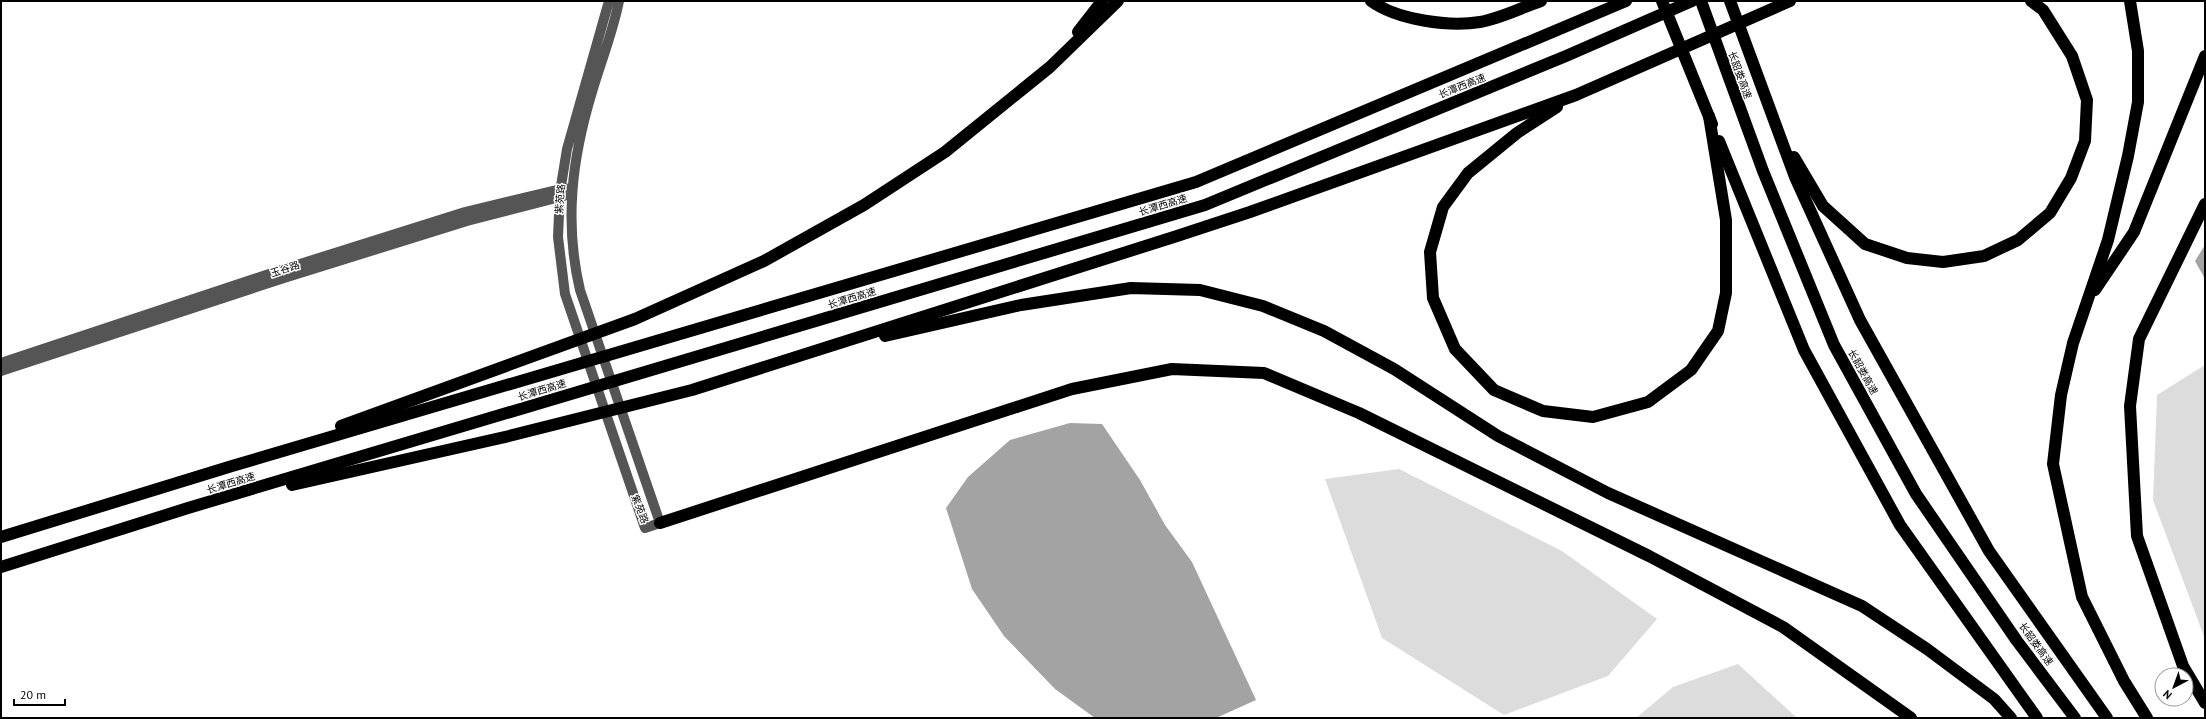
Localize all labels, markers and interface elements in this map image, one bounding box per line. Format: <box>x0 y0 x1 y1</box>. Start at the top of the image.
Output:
street label: 长韶娄高速 <box>1725 49 1755 101</box>
street label: 长潭西高速 <box>1436 71 1488 101</box>
street label: 紫苑路 <box>552 183 568 215</box>
street label: 长潭西高速 <box>1137 191 1189 219</box>
street label: 玉谷路 <box>269 258 301 280</box>
street label: 长潭西高速 <box>826 284 878 312</box>
street label: 长韶娄高速 <box>1845 347 1881 397</box>
street label: 长潭西高速 <box>516 376 568 404</box>
street label: 长潭西高速 <box>205 469 257 497</box>
street label: 紫苑路 <box>629 493 651 525</box>
street label: 长韶娄高速 <box>2016 620 2056 668</box>
north arrow <box>2154 667 2194 707</box>
scale bar <box>14 681 65 707</box>
text: 20 m <box>20 687 46 702</box>
text: N <box>2160 687 2175 702</box>

